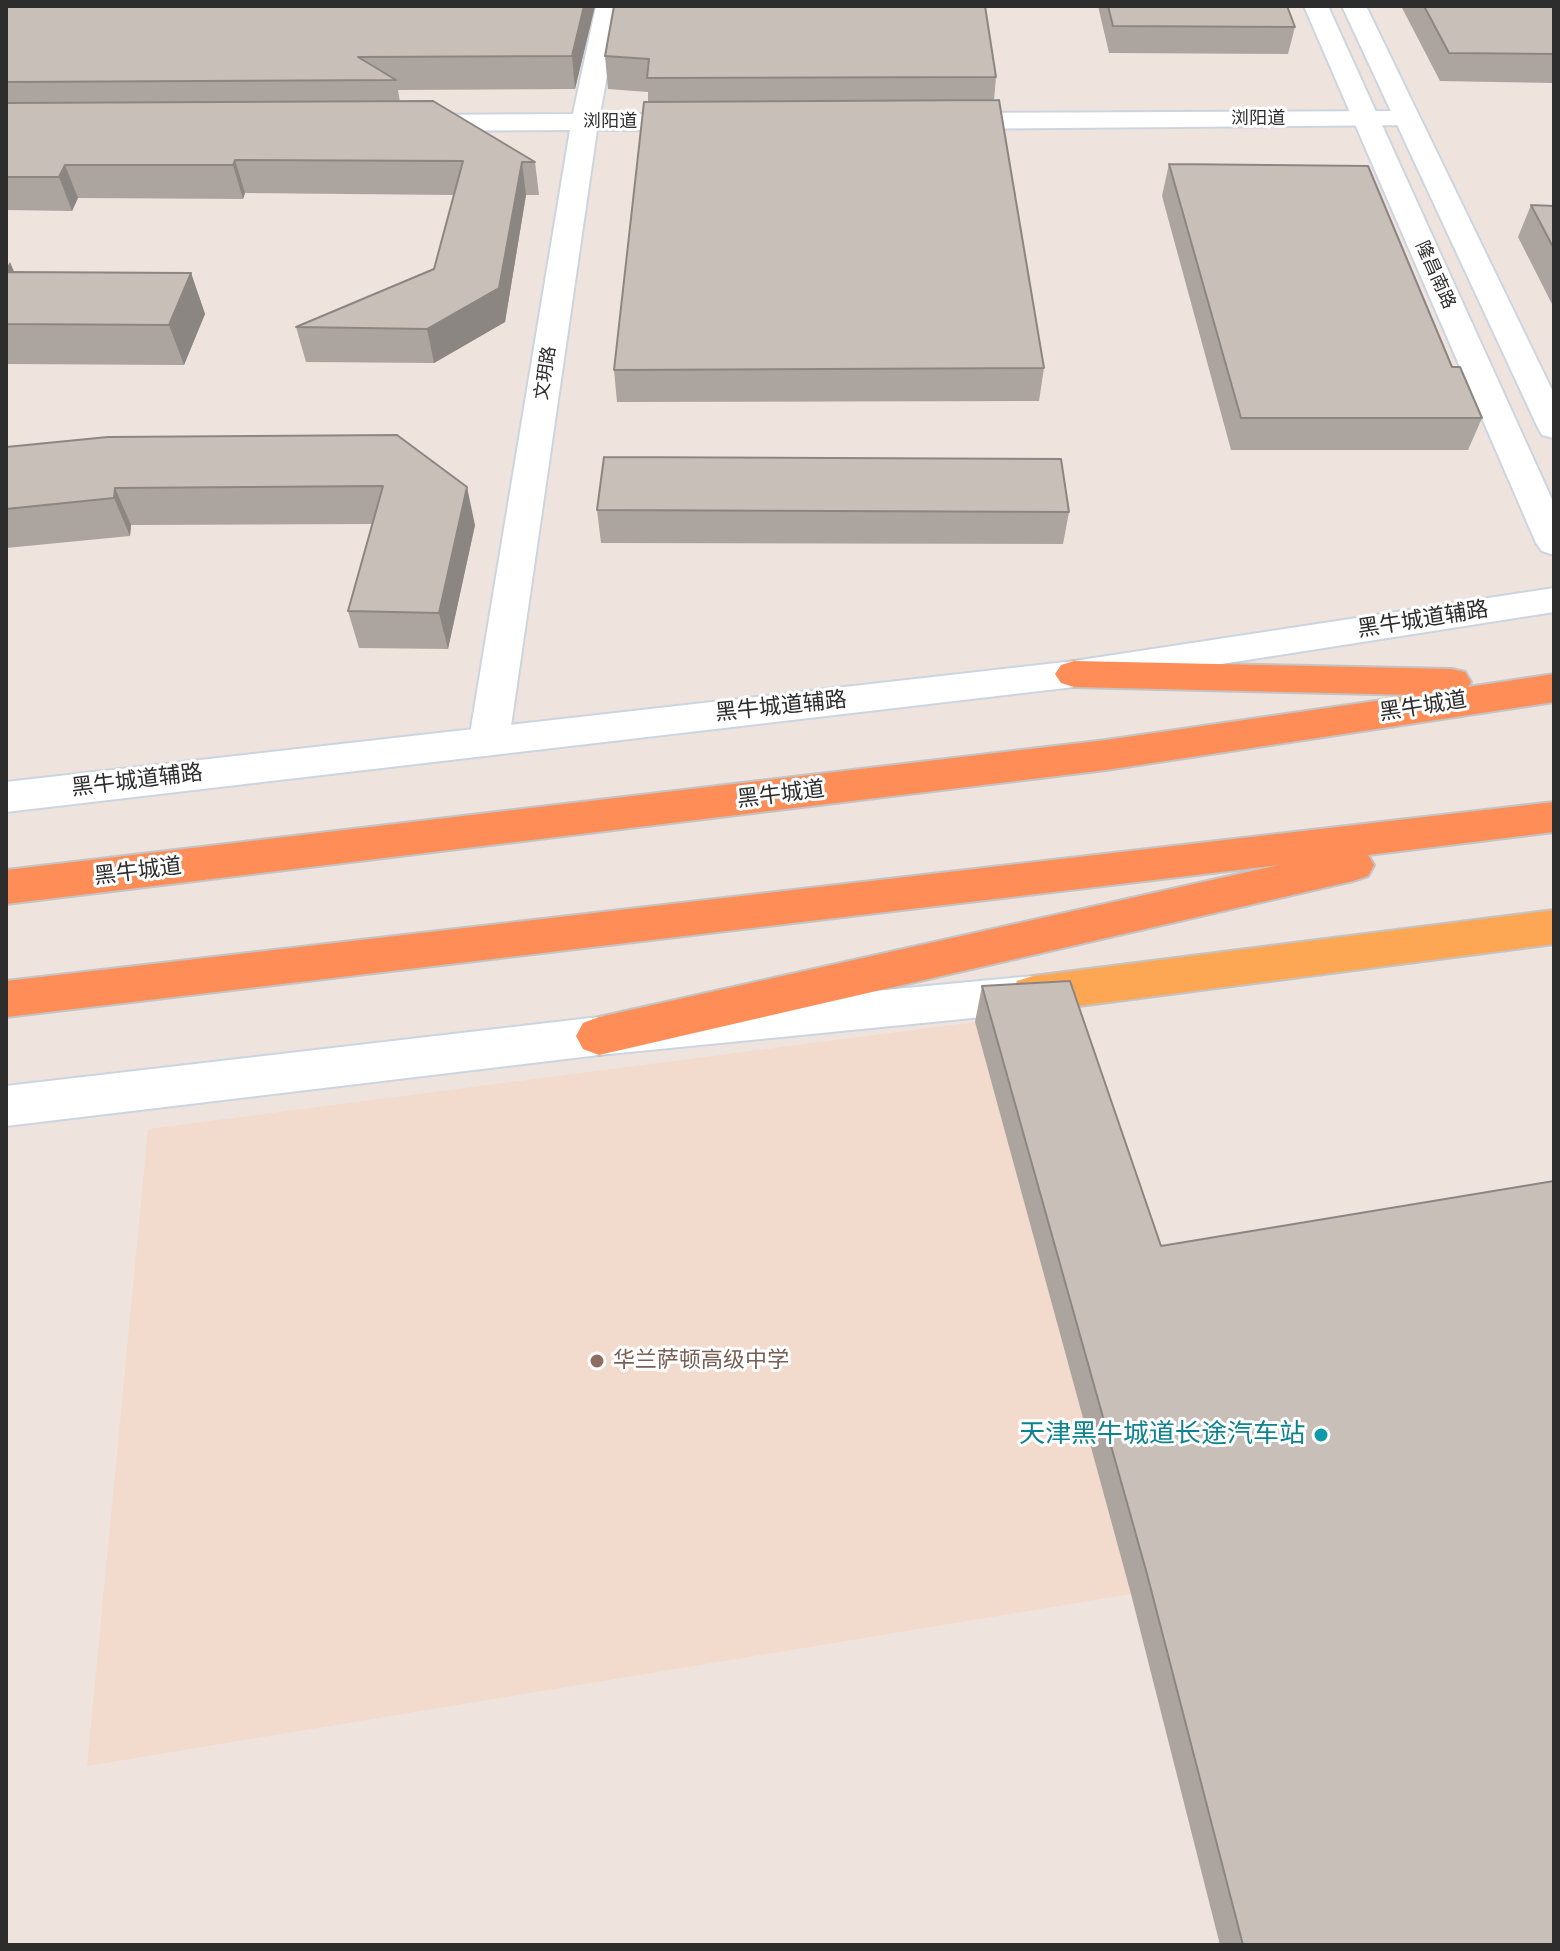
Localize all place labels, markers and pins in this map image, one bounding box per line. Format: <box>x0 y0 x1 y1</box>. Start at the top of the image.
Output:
place label: 华兰萨顿高级中学 <box>613 1348 789 1374</box>
marker: 华兰萨顿高级中学 <box>588 1352 606 1370</box>
place label: 天津黑牛城道长途汽车站 <box>1019 1419 1305 1451</box>
marker: 天津黑牛城道长途汽车站 <box>1312 1426 1330 1444</box>

